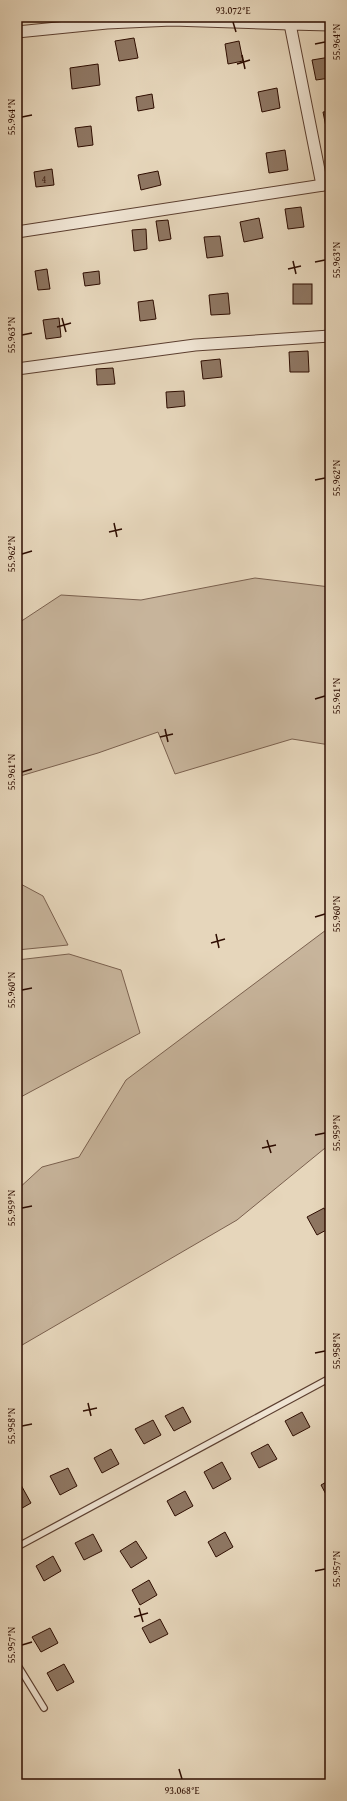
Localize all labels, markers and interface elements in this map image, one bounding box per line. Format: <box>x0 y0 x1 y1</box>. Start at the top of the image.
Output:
text: 93.072°E <box>215 3 251 18</box>
text: 55.964°N <box>329 23 344 60</box>
text: 55.964°N <box>4 98 19 135</box>
house number: 4 <box>42 172 47 187</box>
text: 55.963°N <box>329 241 344 278</box>
text: 55.963°N <box>4 316 19 353</box>
text: 55.962°N <box>329 459 344 496</box>
text: 55.962°N <box>4 535 19 572</box>
text: 55.961°N <box>329 677 344 714</box>
text: 55.961°N <box>4 753 19 790</box>
text: 55.960°N <box>329 895 344 932</box>
text: 55.960°N <box>4 971 19 1008</box>
text: 55.959°N <box>329 1114 344 1151</box>
text: 55.959°N <box>4 1189 19 1226</box>
text: 55.958°N <box>329 1332 344 1369</box>
text: 55.958°N <box>4 1407 19 1444</box>
text: 55.957°N <box>329 1550 344 1587</box>
text: 55.957°N <box>4 1626 19 1663</box>
text: 93.068°E <box>164 1783 200 1798</box>

